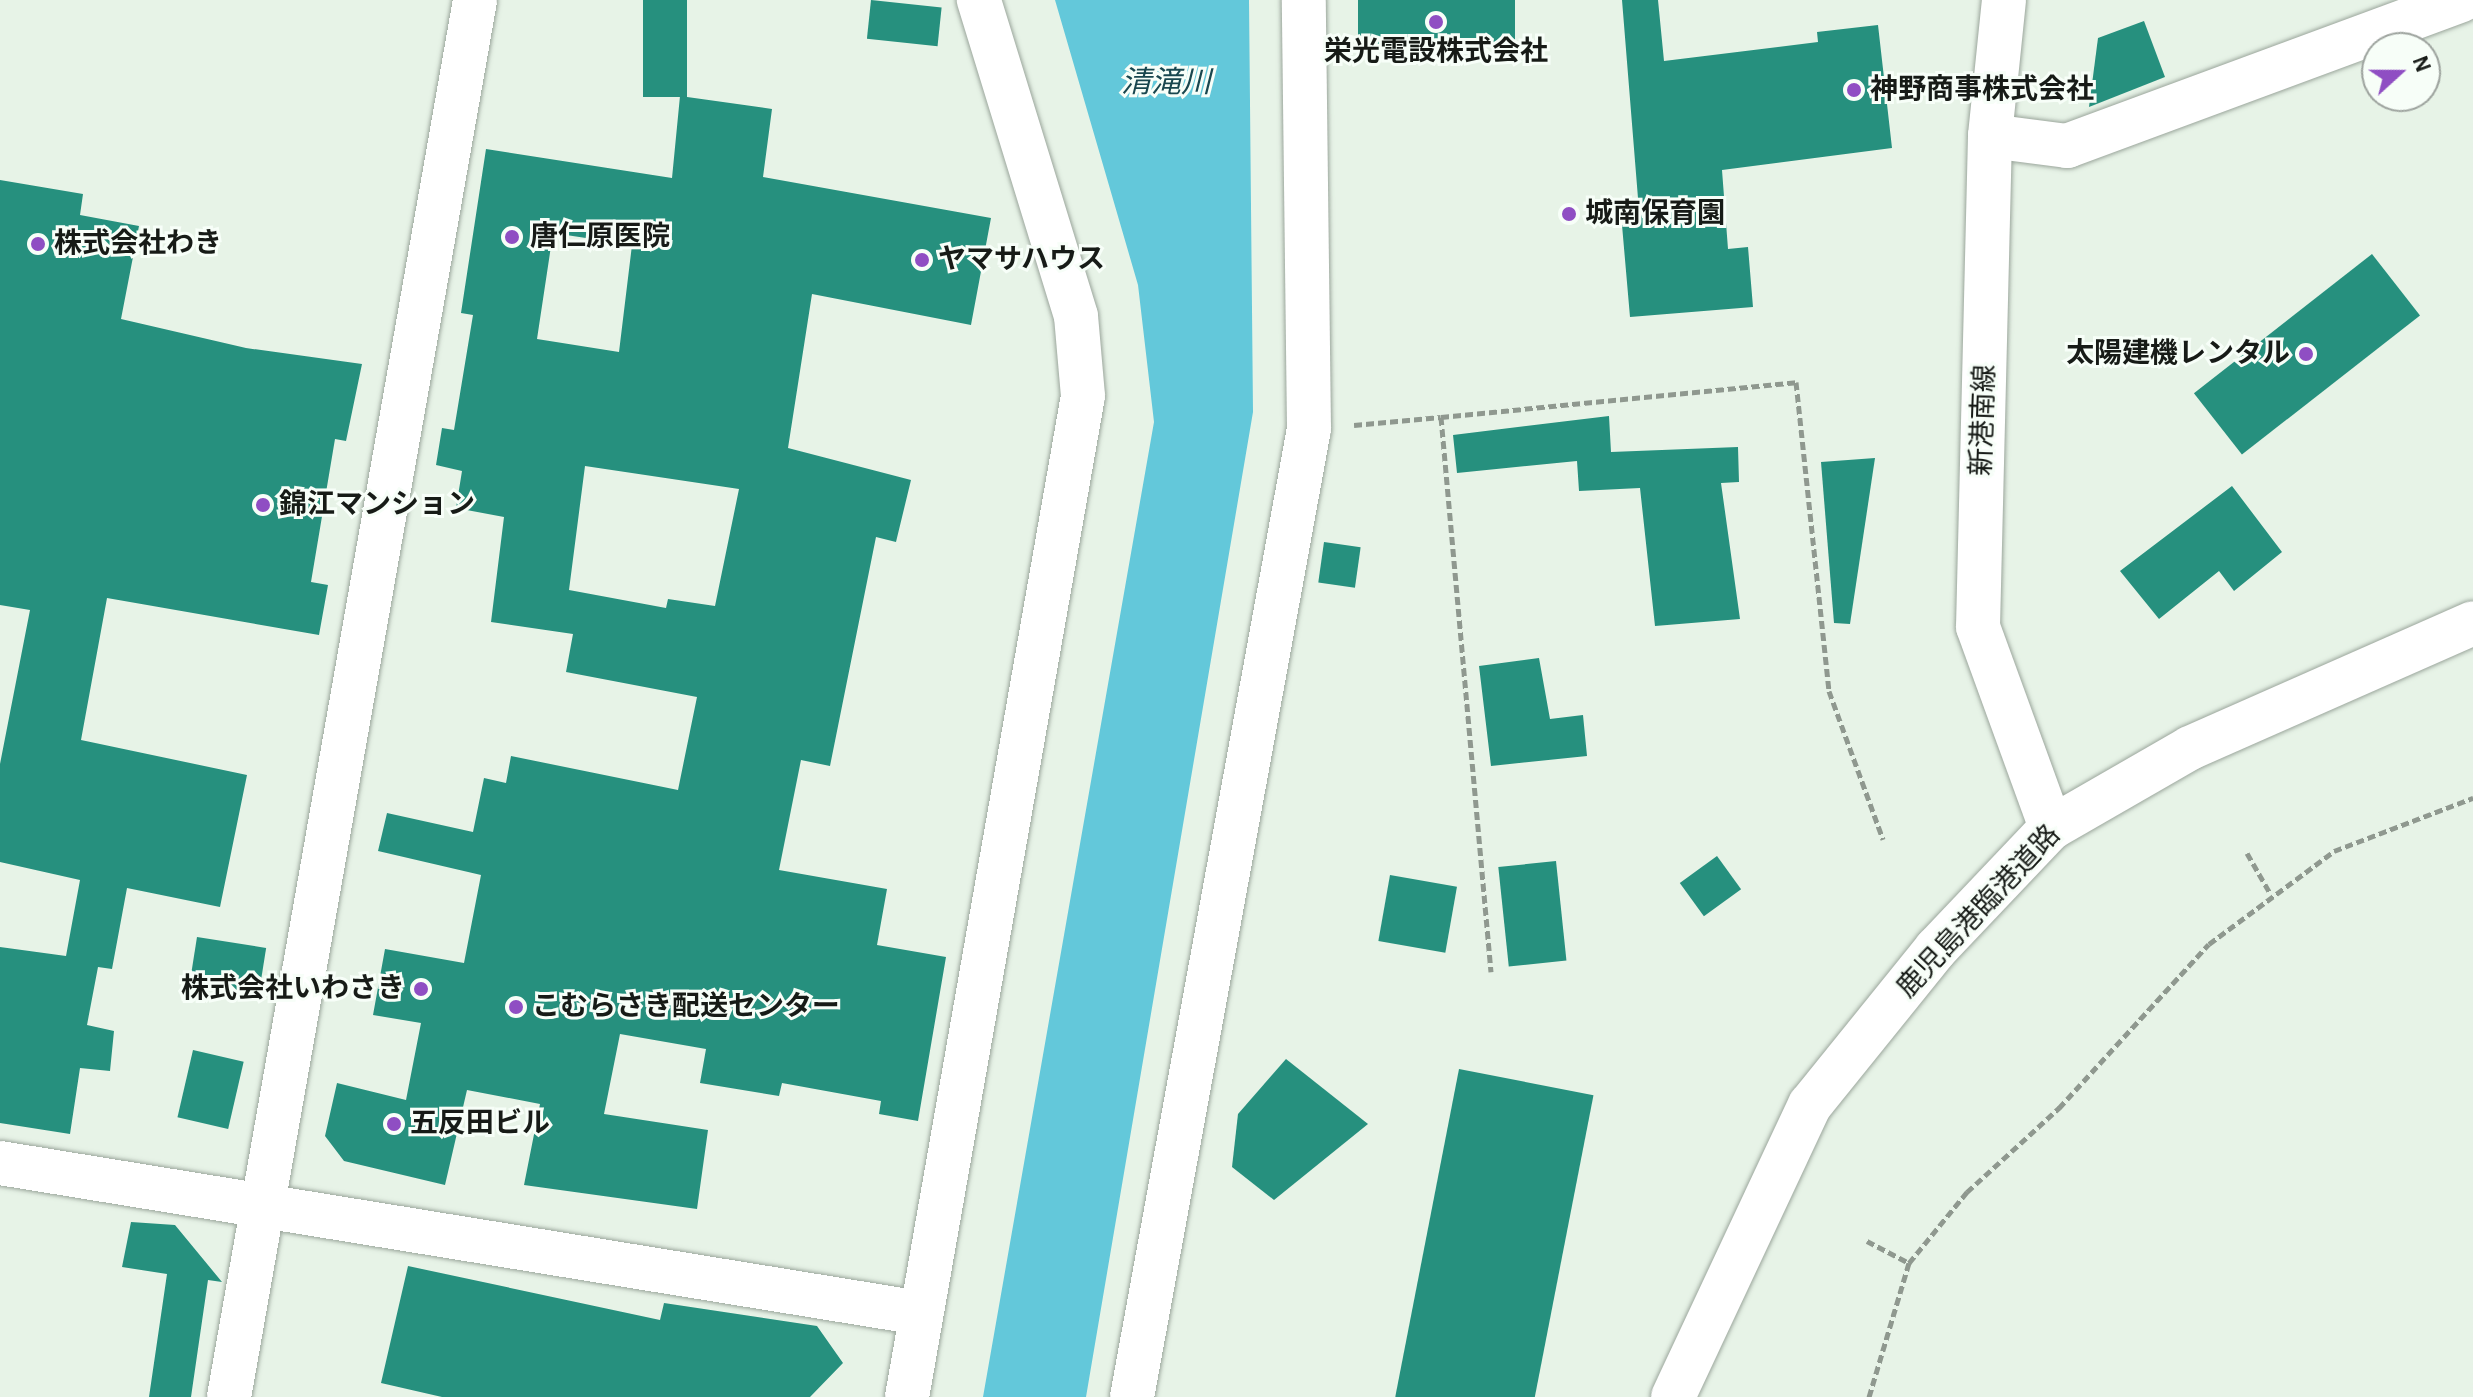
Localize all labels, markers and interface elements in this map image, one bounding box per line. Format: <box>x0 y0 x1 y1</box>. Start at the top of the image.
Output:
marker: 栄光電設株式会社 <box>1427 13 1445 31</box>
north arrow <box>2361 32 2441 112</box>
place label: 栄光電設株式会社 <box>1324 35 1548 69</box>
text: N <box>2409 53 2435 75</box>
water label: 清滝川 <box>1121 65 1211 101</box>
place label: 神野商事株式会社 <box>1870 73 2094 107</box>
marker: 神野商事株式会社 <box>1845 81 1863 99</box>
place label: 城南保育園 <box>1585 197 1725 231</box>
marker: 城南保育園 <box>1560 205 1578 223</box>
place label: 唐仁原医院 <box>530 220 670 254</box>
marker: 唐仁原医院 <box>501 226 523 248</box>
place label: 株式会社わき <box>54 227 222 261</box>
marker: 株式会社わき <box>29 235 47 253</box>
place label: ヤマサハウス <box>938 243 1106 277</box>
marker: ヤマサハウス <box>913 251 931 269</box>
place label: 太陽建機レンタル <box>2066 337 2290 371</box>
marker: 太陽建機レンタル <box>2297 345 2315 363</box>
street label: 新港南線 <box>1965 363 2003 477</box>
place label: 錦江マンション <box>279 488 475 522</box>
marker: 錦江マンション <box>254 496 272 514</box>
street label: 鹿児島港臨港道路 <box>1890 819 2068 1005</box>
place label: 株式会社いわさき <box>181 972 405 1006</box>
marker: 株式会社いわさき <box>412 980 430 998</box>
place label: こむらさき配送センター <box>532 990 840 1024</box>
marker: こむらさき配送センター <box>507 998 525 1016</box>
place label: 五反田ビル <box>410 1107 550 1141</box>
marker: 五反田ビル <box>385 1115 403 1133</box>

